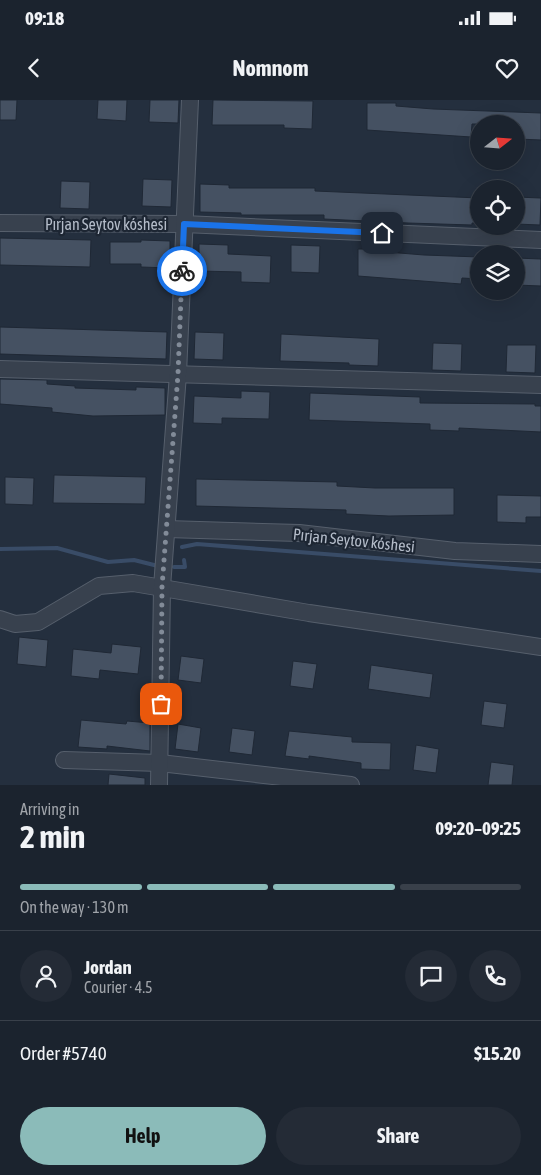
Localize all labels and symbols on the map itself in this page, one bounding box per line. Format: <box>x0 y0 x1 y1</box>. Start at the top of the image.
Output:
north arrow <box>470 115 525 170</box>
pin <box>361 212 403 254</box>
street label: Pırjan Seytov kóshesi <box>45 215 167 234</box>
courier <box>157 246 207 296</box>
street label: Pırjan Seytov kóshesi <box>292 525 416 556</box>
pin <box>140 683 182 725</box>

